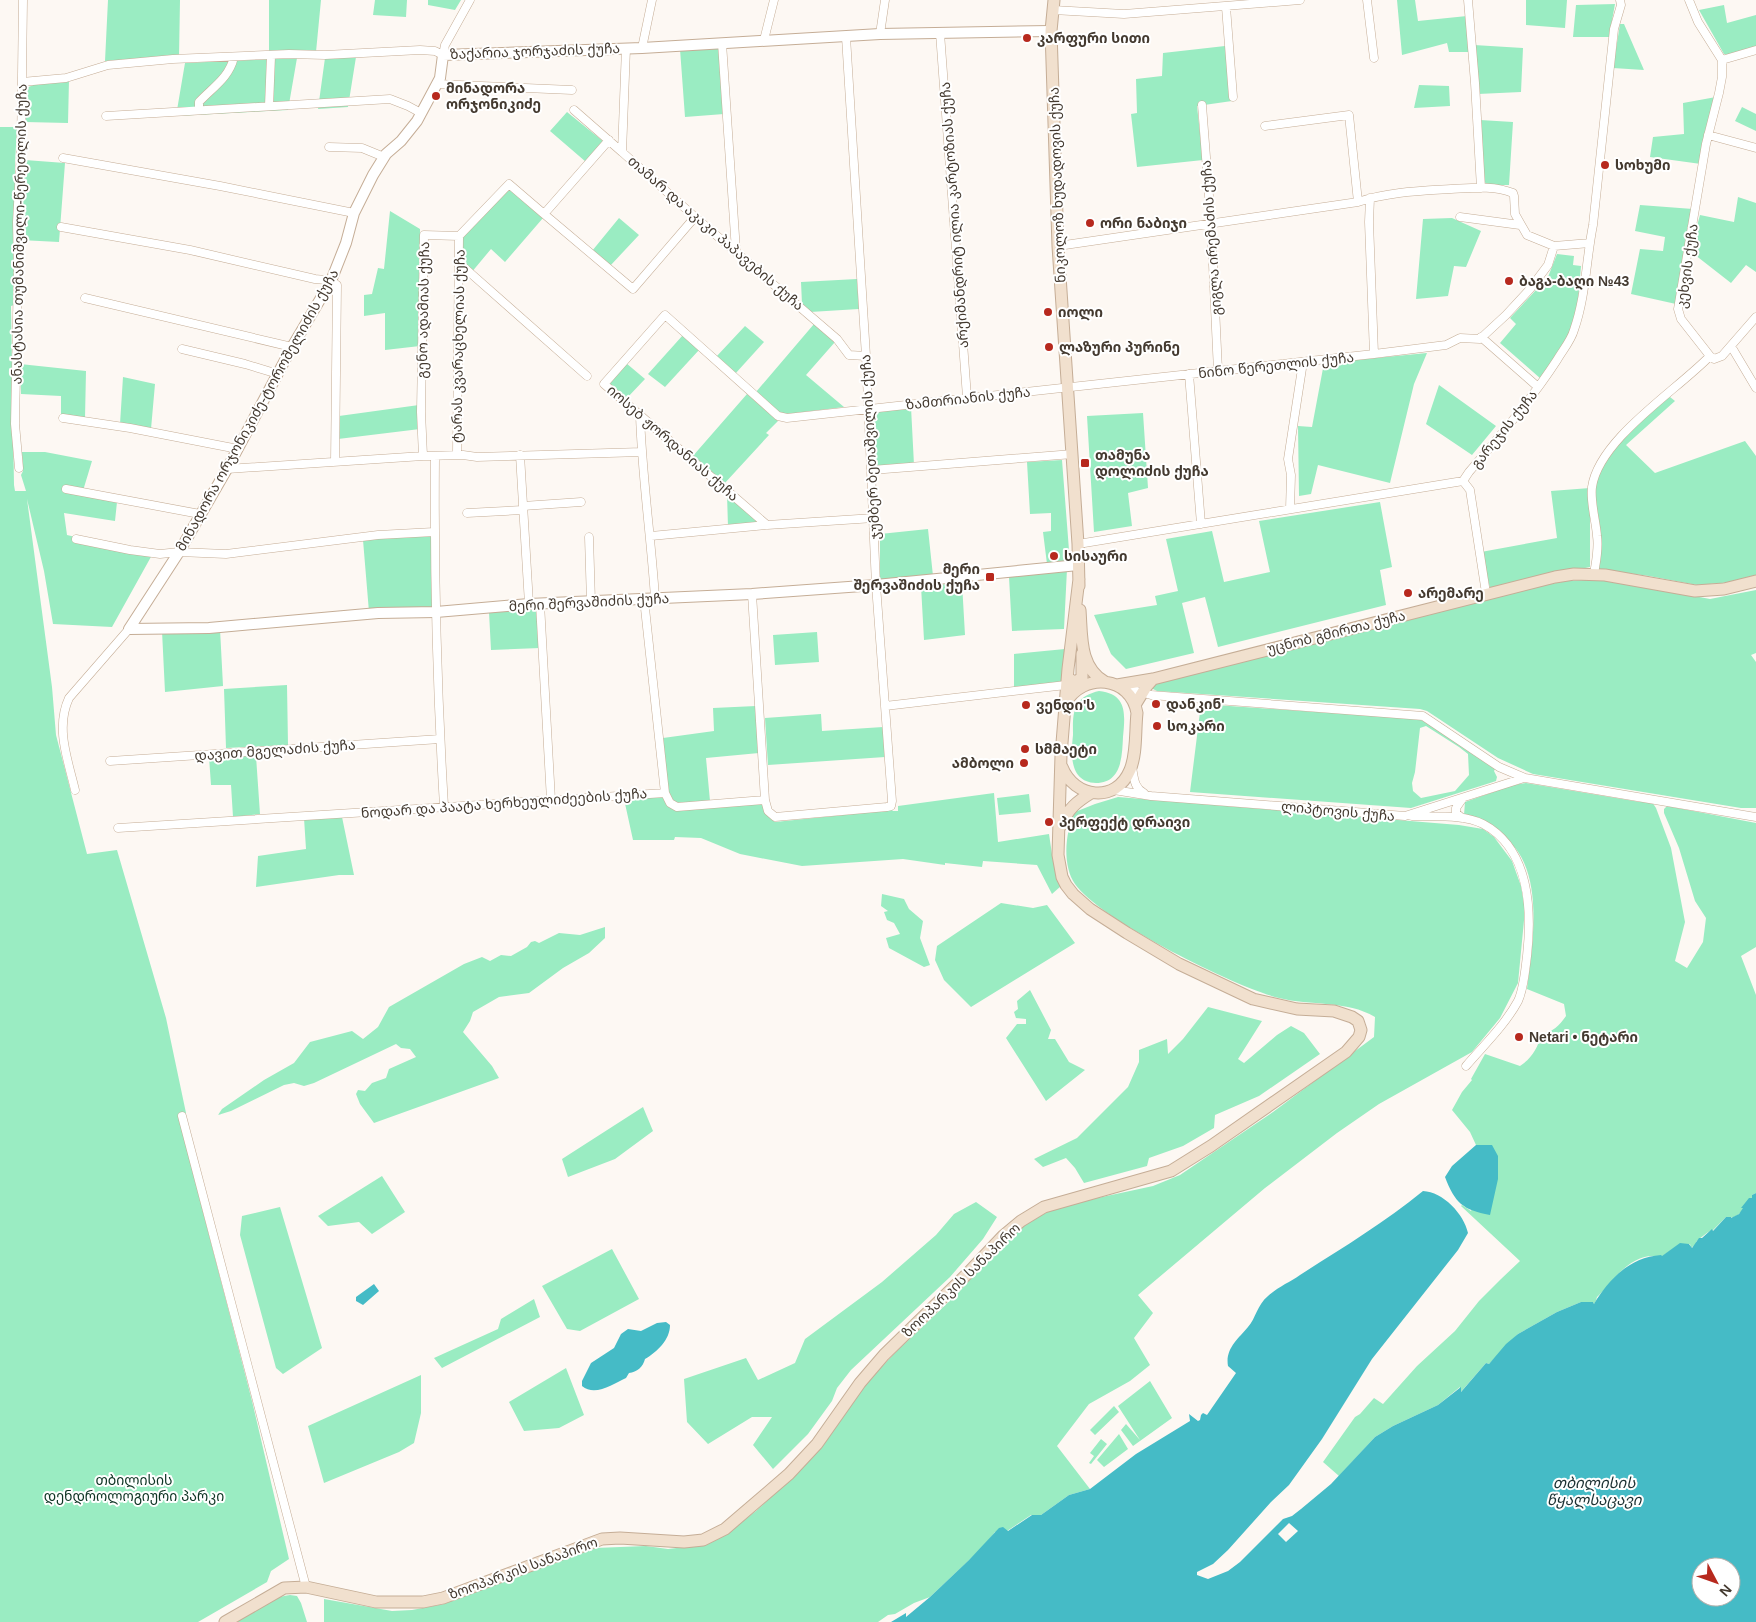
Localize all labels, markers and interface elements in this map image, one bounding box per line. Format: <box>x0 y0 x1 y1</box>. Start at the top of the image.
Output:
place label: კარფური სითი <box>1037 30 1150 47</box>
marker: კარფური სითი <box>1021 32 1033 44</box>
street label: ზაქარია ჯორჯაძის ქუჩა <box>450 40 620 63</box>
place label: მინადორა ორჯონიკიძე <box>446 80 541 113</box>
street label: არქიმანდრიტ ილია კარტოზიას ქუჩა <box>937 81 972 349</box>
street label: ანასტასია თუმანიშვილი-წერეთლის ქუჩა <box>8 84 31 385</box>
street label: ნიკოლოზ ხუდადოვის ქუჩა <box>1046 87 1069 283</box>
marker: მინადორა ორჯონიკიძე <box>430 90 442 102</box>
street label: თამარ და აკაკი პაპავების ქუჩა <box>624 152 807 314</box>
place label: სოხუმი <box>1615 157 1671 174</box>
marker: სოხუმი <box>1599 159 1611 171</box>
street label: გიგლა ირემაძის ქუჩა <box>1198 160 1225 316</box>
place label: ორი ნაბიჯი <box>1100 215 1187 232</box>
marker: ორი ნაბიჯი <box>1084 217 1096 229</box>
street label: კეხვის ქუჩა <box>1673 223 1702 310</box>
street label: გენო ადამიას ქუჩა <box>414 241 433 379</box>
street label: ტარას კვარაცხელიას ქუჩა <box>448 249 469 443</box>
street label: მინადორა ორჯონიკიძე-ტოროშელიძის ქუჩა <box>172 266 342 554</box>
place label: ბაგა-ბაღი №43 <box>1519 273 1629 290</box>
marker: ბაგა-ბაღი №43 <box>1503 275 1515 287</box>
place label: იოლი <box>1058 304 1103 321</box>
marker: იოლი <box>1042 306 1054 318</box>
place label: ლაზური პურინე <box>1059 339 1180 356</box>
marker: ლაზური პურინე <box>1043 341 1055 353</box>
street label: ნინო წერეთლის ქუჩა <box>1197 349 1355 382</box>
street label: ჯუმბერ ბეთაშვილის ქუჩა <box>857 354 884 540</box>
street label: იოსებ ჟორდანიას ქუჩა <box>603 382 742 505</box>
street label: ზამთრიანის ქუჩა <box>905 383 1031 414</box>
street label: გარეჯის ქუჩა <box>1468 387 1541 472</box>
place label: თამუნა დოლიძის ქუჩა <box>1095 447 1209 480</box>
marker: თამუნა დოლიძის ქუჩა <box>1079 457 1091 469</box>
place label: სისაური <box>1064 548 1127 565</box>
marker: სისაური <box>1048 550 1060 562</box>
place label: მერი შერვაშიძის ქუჩა <box>854 561 980 594</box>
marker: მერი შერვაშიძის ქუჩა <box>984 571 996 583</box>
place label: არემარე <box>1418 585 1484 602</box>
marker: არემარე <box>1402 587 1414 599</box>
street label: მერი შერვაშიძის ქუჩა <box>508 590 670 615</box>
street label: უცნობ გმირთა ქუჩა <box>1265 607 1407 658</box>
place label: დანკინ' <box>1166 696 1225 713</box>
place label: ვენდი'ს <box>1036 697 1095 714</box>
marker: დანკინ' <box>1150 698 1162 710</box>
marker: ვენდი'ს <box>1020 699 1032 711</box>
place label: სოკარი <box>1167 718 1225 735</box>
marker: სოკარი <box>1151 720 1163 732</box>
street label: დავით მგელაძის ქუჩა <box>194 736 356 765</box>
place label: სმმაეტი <box>1035 741 1097 758</box>
marker: სმმაეტი <box>1019 743 1031 755</box>
place label: ამბოლი <box>952 755 1014 772</box>
marker: ამბოლი <box>1018 757 1030 769</box>
street label: ნოდარ და პაატა ხერხეულიძეების ქუჩა <box>360 785 648 822</box>
street label: ლიპტოვის ქუჩა <box>1280 798 1396 825</box>
place label: პერფექტ დრაივი <box>1059 814 1190 831</box>
marker: პერფექტ დრაივი <box>1043 816 1055 828</box>
place label: Netari • ნეტარი <box>1529 1029 1638 1046</box>
marker: Netari • ნეტარი <box>1513 1031 1525 1043</box>
street label: ზოოპარკის სანაპირო <box>899 1220 1024 1341</box>
park label: თბილისის დენდროლოგიური პარკი <box>44 1472 224 1505</box>
water label: თბილისის წყალსაცავი <box>1547 1474 1643 1509</box>
street label: ზოოპარკის სანაპირო <box>446 1534 600 1603</box>
north arrow <box>1691 1557 1741 1607</box>
text: N <box>1716 1581 1735 1600</box>

